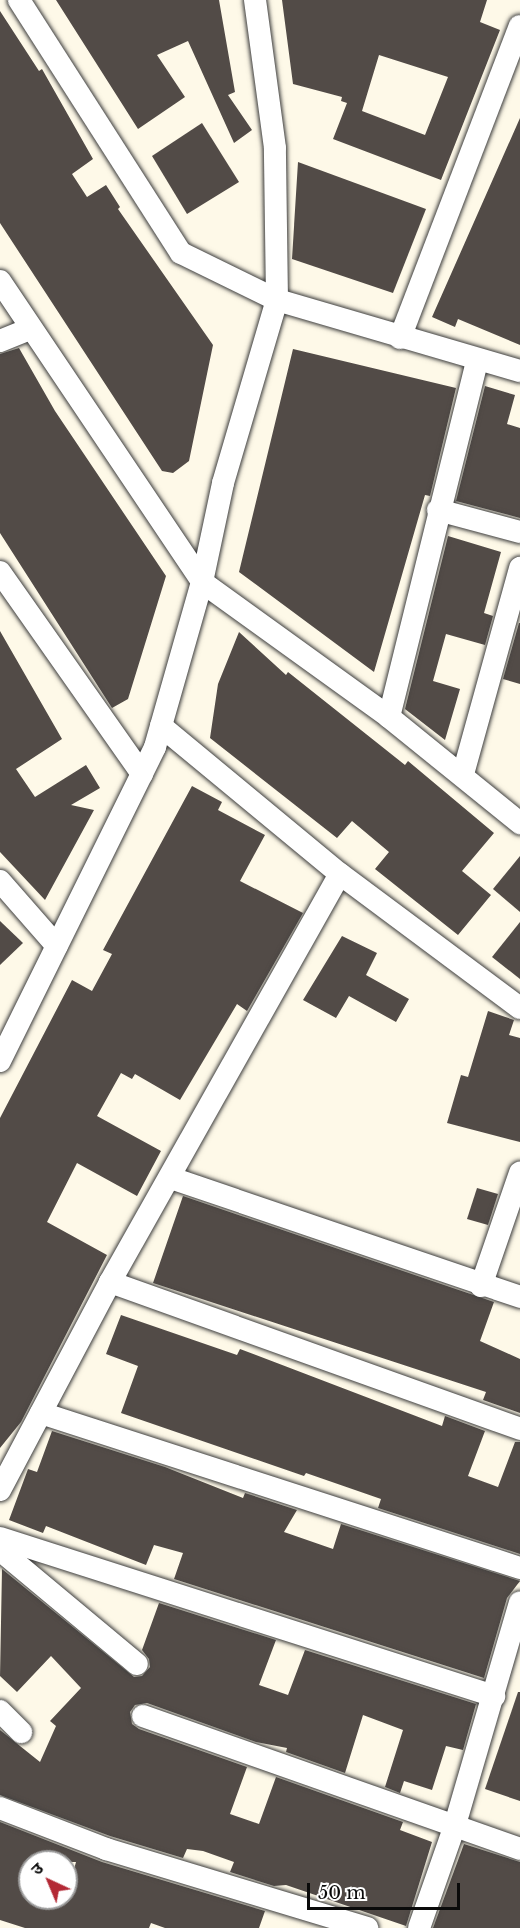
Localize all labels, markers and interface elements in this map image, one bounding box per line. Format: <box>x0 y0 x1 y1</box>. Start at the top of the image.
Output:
north arrow <box>18 1850 78 1910</box>
text: उ <box>27 1858 47 1879</box>
scale bar <box>310 1871 463 1909</box>
text: 50 m <box>318 1882 366 1904</box>

